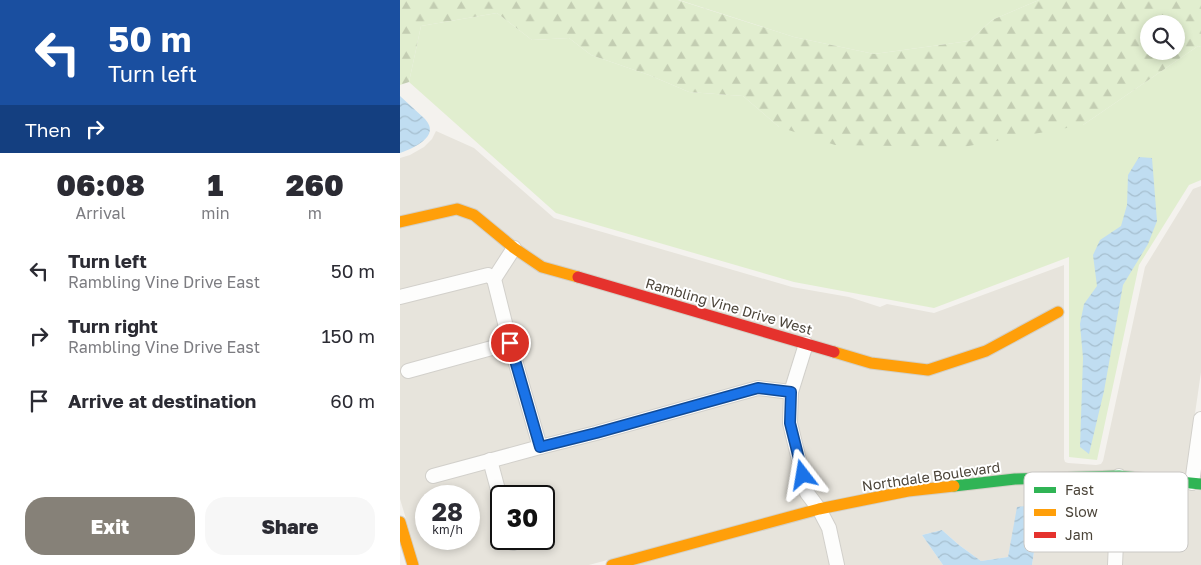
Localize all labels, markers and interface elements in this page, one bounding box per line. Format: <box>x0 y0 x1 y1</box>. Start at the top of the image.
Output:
map controls <box>1140 15 1185 60</box>
button: search <box>1140 15 1185 60</box>
text: 50 m <box>108 18 191 60</box>
icon: left <box>25 20 90 85</box>
text: Turn left <box>108 60 197 87</box>
icon: right <box>81 115 109 143</box>
text: Then <box>25 118 71 141</box>
text: 06:08 <box>56 167 145 203</box>
text: 1 <box>207 167 223 203</box>
text: 260 <box>286 167 344 203</box>
text: Arrival <box>76 203 126 223</box>
text: min <box>201 203 230 223</box>
text: m <box>308 203 322 223</box>
text: Turn left <box>68 249 147 272</box>
icon: left <box>25 257 53 285</box>
text: 50 m <box>331 259 375 282</box>
text: Rambling Vine Drive East <box>68 272 260 292</box>
street label: Rambling Vine Drive West <box>644 274 814 338</box>
text: Turn right <box>68 314 158 337</box>
icon: right <box>25 322 53 350</box>
pin <box>489 322 531 364</box>
text: 150 m <box>321 324 375 347</box>
icon: arrive <box>496 329 524 357</box>
text: Rambling Vine Drive East <box>68 337 260 357</box>
icon: arrive <box>25 387 53 415</box>
text: Arrive at destination <box>68 389 256 412</box>
text: 60 m <box>330 389 375 412</box>
position arrow <box>776 448 828 500</box>
street label: Northdale Boulevard <box>861 458 1001 494</box>
legend <box>1024 472 1188 552</box>
text: Fast <box>1065 481 1094 498</box>
speed limit sign: 30 <box>490 485 555 550</box>
text: 28 <box>432 496 463 527</box>
button: Exit <box>25 497 195 555</box>
button: Share <box>205 497 375 555</box>
text: Slow <box>1065 503 1098 520</box>
text: km/h <box>432 522 463 537</box>
text: Jam <box>1065 526 1093 543</box>

